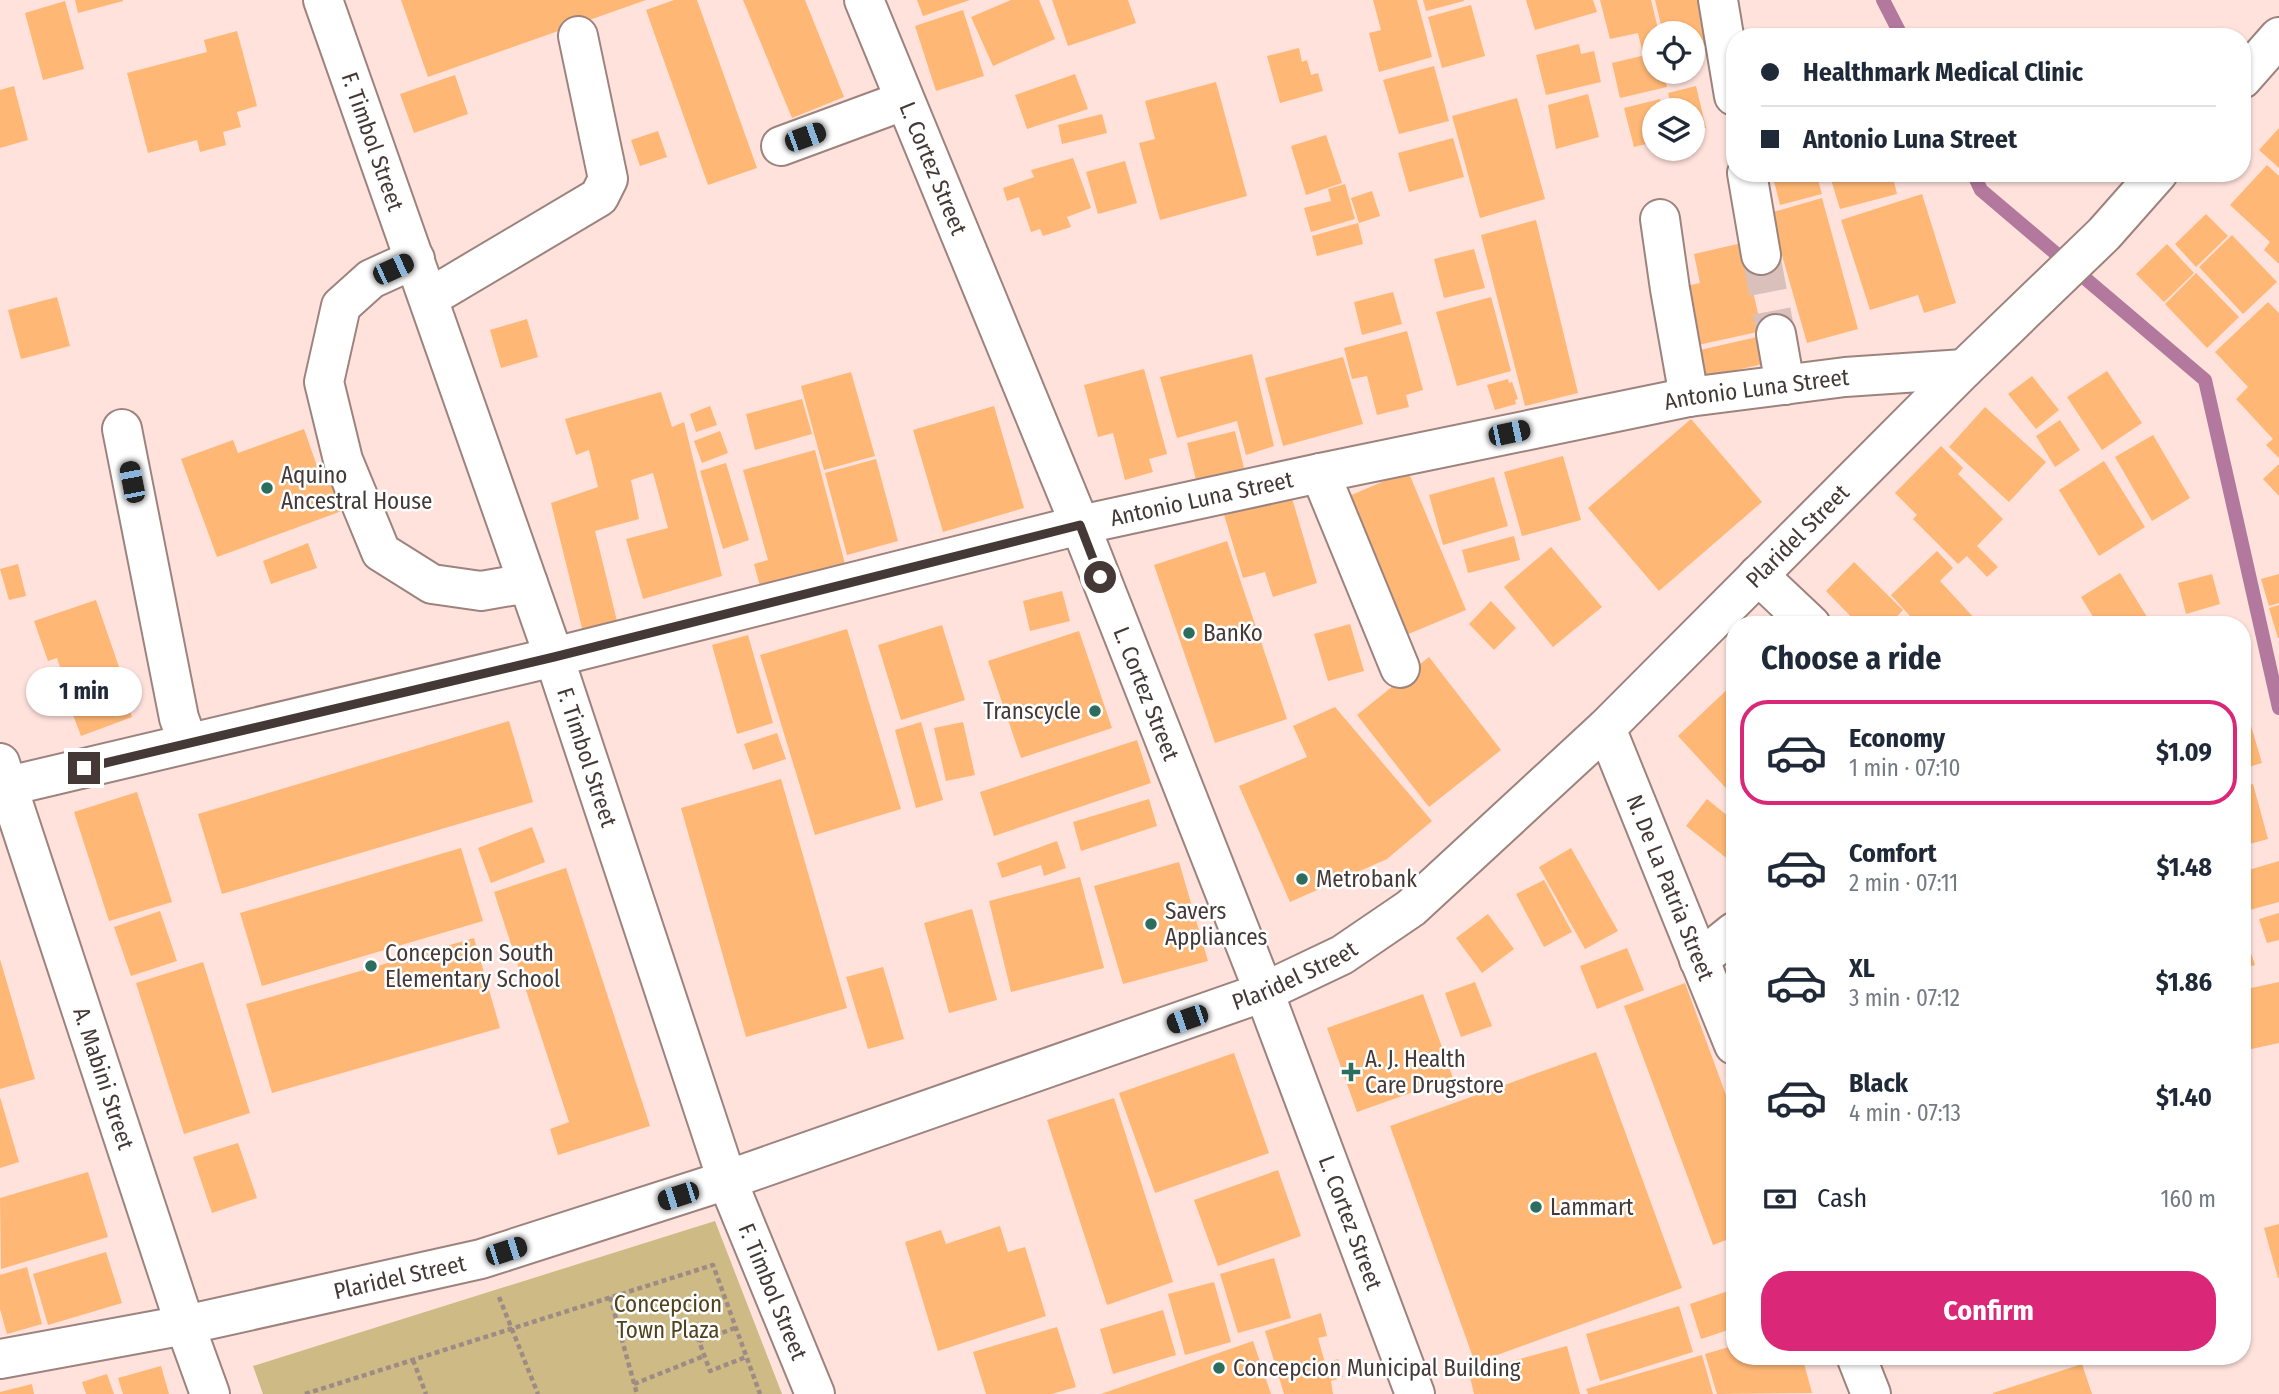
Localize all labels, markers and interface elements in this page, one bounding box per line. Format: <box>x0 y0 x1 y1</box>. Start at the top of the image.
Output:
map controls <box>1642 21 1705 161</box>
button: locate <box>1642 21 1705 84</box>
text: Healthmark Medical Clinic <box>1803 57 2083 88</box>
street label: F. Timbol Street <box>335 68 410 215</box>
street label: L. Cortez Street <box>893 98 973 239</box>
button: layers <box>1642 98 1705 161</box>
car <box>782 120 829 154</box>
text: Antonio Luna Street <box>1803 124 2017 155</box>
car <box>370 251 417 287</box>
street label: Antonio Luna Street <box>1662 363 1850 416</box>
car <box>1487 418 1532 448</box>
car <box>118 459 147 505</box>
place label: Aquino Ancestral House <box>281 461 432 515</box>
street label: Antonio Luna Street <box>1108 465 1296 532</box>
street label: Plaridel Street <box>1740 478 1855 594</box>
marker: Aquino Ancestral House <box>259 480 275 496</box>
route start <box>1084 561 1116 593</box>
place label: BanKo <box>1203 619 1263 647</box>
street label: L. Cortez Street <box>1108 623 1186 765</box>
marker: BanKo <box>1181 625 1197 641</box>
text: Choose a ride <box>1761 639 1942 677</box>
callout: 1 min <box>26 666 142 716</box>
text: 1 min <box>59 677 109 705</box>
street label: F. Timbol Street <box>551 684 623 831</box>
place label: Transcycle <box>983 697 1081 725</box>
marker: Transcycle <box>1087 703 1103 719</box>
icon: car <box>1765 721 1828 784</box>
text: Economy <box>1849 723 1945 754</box>
text: $1.09 <box>2156 737 2212 768</box>
route end <box>68 752 100 784</box>
text: 1 min · 07:10 <box>1849 754 1960 782</box>
street label: N. De La Patria Street <box>1620 790 1721 985</box>
icon: car <box>1765 836 1828 899</box>
text: Comfort <box>1849 838 1937 869</box>
text: $1.48 <box>2157 852 2212 883</box>
place label: Metrobank <box>1316 865 1417 893</box>
text: 2 min · 07:11 <box>1849 869 1958 897</box>
marker: Metrobank <box>1294 871 1310 887</box>
place label: Savers Appliances <box>1165 897 1268 951</box>
marker: Savers Appliances <box>1143 916 1159 932</box>
street label: Plaridel Street <box>1228 935 1363 1016</box>
place label: Concepcion South Elementary School <box>385 939 560 993</box>
icon: car <box>1765 951 1828 1014</box>
text: XL <box>1849 953 1875 984</box>
marker: Concepcion South Elementary School <box>363 958 379 974</box>
text: $1.86 <box>2156 967 2212 998</box>
text: 3 min · 07:12 <box>1849 984 1960 1012</box>
car <box>1164 1002 1211 1036</box>
street label: A. Mabini Street <box>67 1004 140 1154</box>
place label: A. J. Health Care Drugstore <box>1365 1045 1504 1099</box>
marker: A. J. Health Care Drugstore <box>1343 1064 1359 1080</box>
icon: car <box>1765 1066 1828 1129</box>
text: Black <box>1849 1068 1908 1099</box>
text: $1.40 <box>2156 1082 2212 1113</box>
text: 4 min · 07:13 <box>1849 1099 1961 1127</box>
street label: L. Cortez Street <box>1313 1152 1389 1294</box>
car <box>655 1180 702 1212</box>
icon: cash <box>1761 1180 1799 1218</box>
text: Cash <box>1817 1183 1867 1214</box>
text: 160 m <box>2161 1185 2216 1213</box>
place label: Lammart <box>1550 1193 1634 1221</box>
marker: Lammart <box>1528 1199 1544 1215</box>
street label: F. Timbol Street <box>732 1219 814 1365</box>
car <box>483 1235 530 1267</box>
street label: Plaridel Street <box>331 1249 469 1305</box>
button: Confirm <box>1761 1271 2216 1351</box>
park label: Concepcion Town Plaza <box>614 1290 722 1344</box>
place label: Concepcion Municipal Building <box>1233 1354 1521 1382</box>
marker: Concepcion Municipal Building <box>1211 1360 1227 1376</box>

